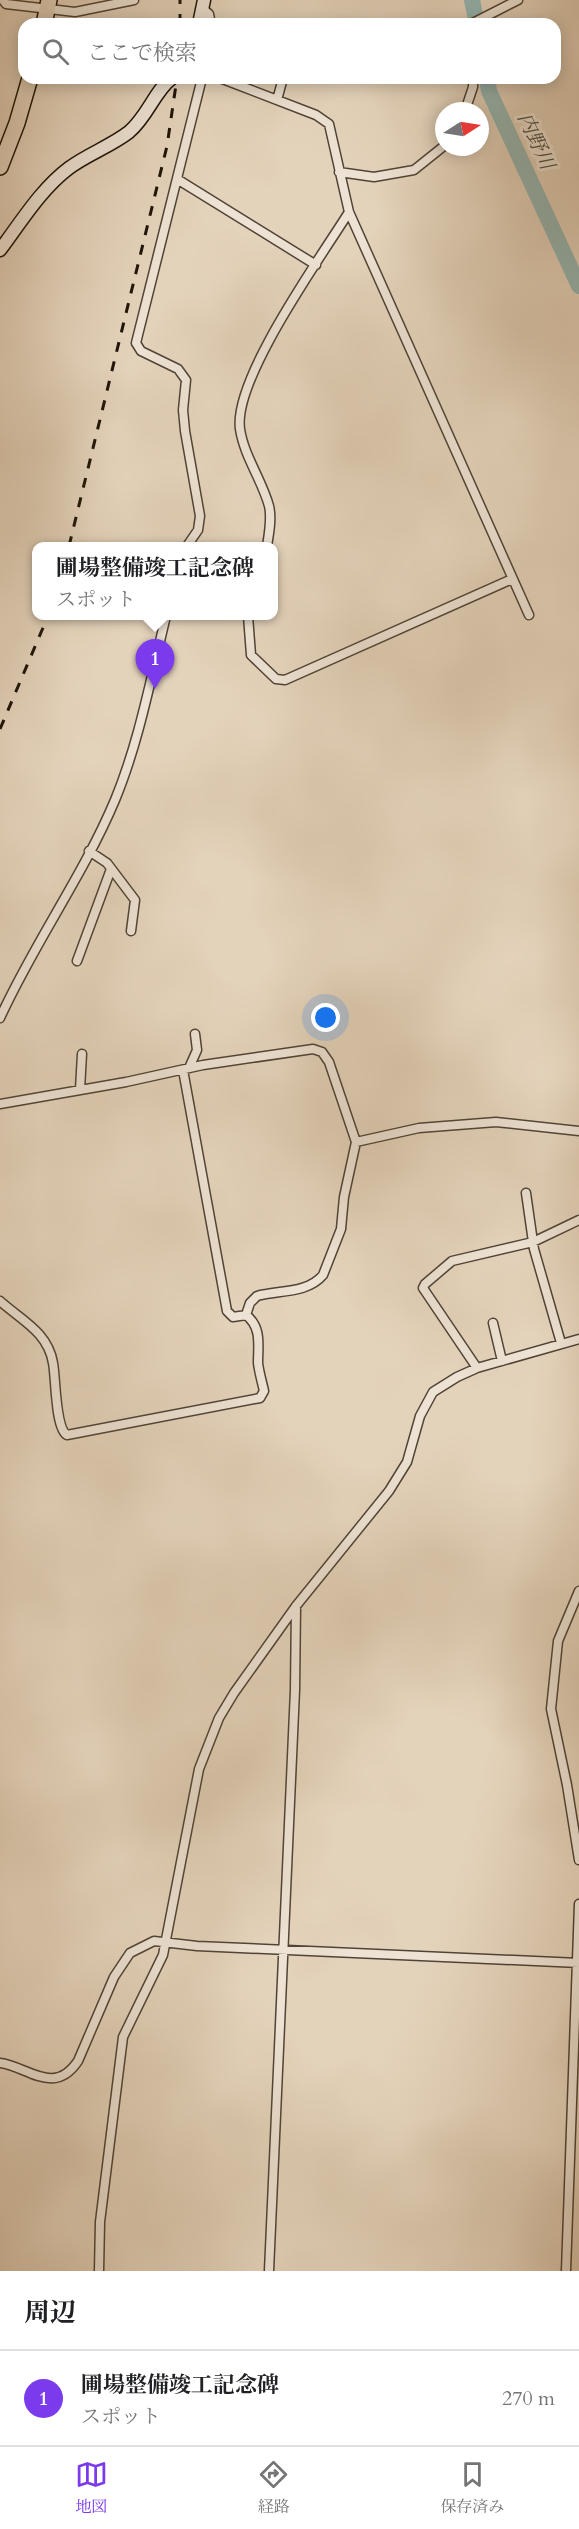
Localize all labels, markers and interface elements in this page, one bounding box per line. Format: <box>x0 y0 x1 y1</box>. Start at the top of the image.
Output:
search box <box>18 18 561 84</box>
icon: search <box>39 35 72 68</box>
text: ここで検索 <box>87 38 197 68</box>
north arrow <box>435 102 489 156</box>
water label: 内野川 <box>511 108 562 176</box>
popup <box>32 542 278 620</box>
text: 圃場整備竣工記念碑 <box>56 553 254 583</box>
text: スポット <box>56 586 136 613</box>
pin: 1 <box>136 640 174 689</box>
your location <box>311 1003 340 1032</box>
text: 周辺 <box>24 2295 76 2330</box>
text: 圃場整備竣工記念碑 <box>81 2370 279 2400</box>
text: 1 <box>38 2385 49 2412</box>
text: 270 m <box>502 2385 555 2412</box>
text: スポット <box>81 2403 161 2430</box>
tab: 地図 <box>75 2458 108 2518</box>
tab: 経路 <box>257 2458 290 2518</box>
tab: 保存済み <box>440 2458 504 2518</box>

